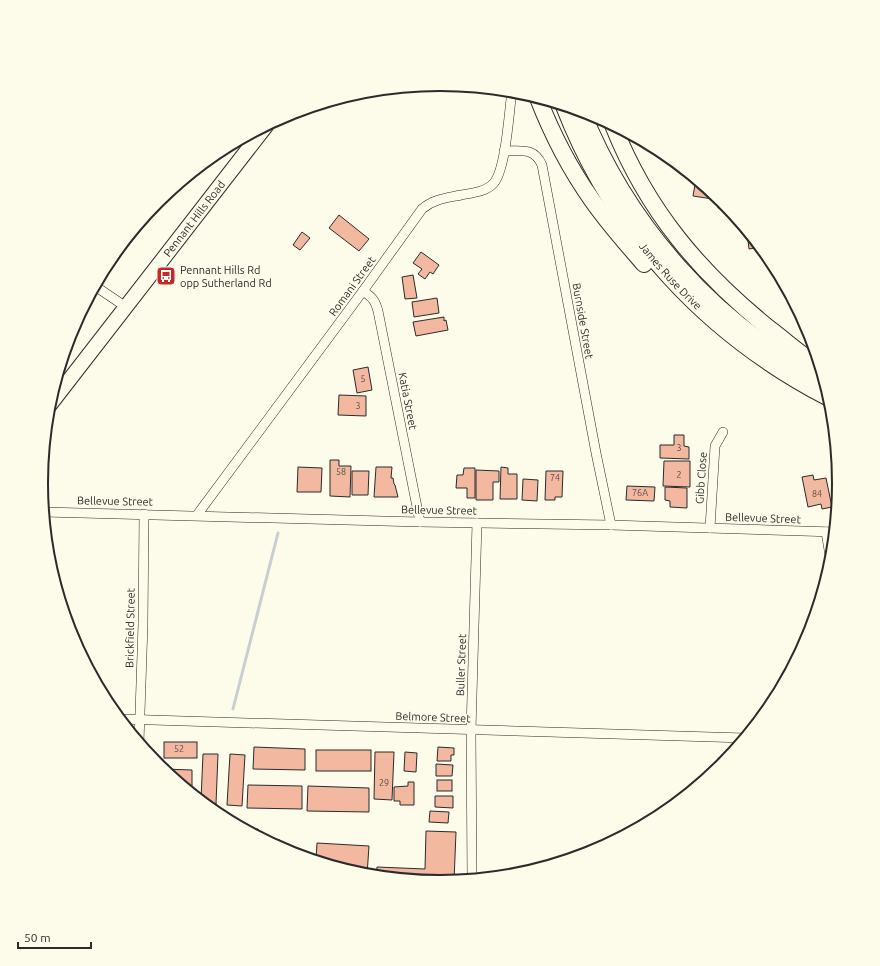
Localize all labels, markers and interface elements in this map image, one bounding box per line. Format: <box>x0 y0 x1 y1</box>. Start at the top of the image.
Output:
street label: Pennant Hills Road <box>161 178 227 259</box>
street label: James Ruse Drive <box>637 240 704 312</box>
street label: Romani Street <box>326 253 378 318</box>
place label: Pennant Hills Rd opp Sutherland Rd <box>180 264 272 289</box>
bus stop icon: Pennant Hills Rd opp Sutherland Rd <box>155 265 177 287</box>
street label: Burnside Street <box>570 282 596 361</box>
street label: Katia Street <box>397 371 420 431</box>
house number: 5 <box>360 374 366 384</box>
house number: 3 <box>355 401 361 411</box>
house number: 3 <box>676 443 682 453</box>
street label: Gibb Close <box>693 452 709 504</box>
house number: 58 <box>336 467 346 477</box>
house number: 2 <box>676 470 682 480</box>
house number: 74 <box>550 473 560 483</box>
house number: 76A <box>632 488 648 498</box>
house number: 84 <box>812 489 822 499</box>
street label: Bellevue Street <box>77 494 154 508</box>
street label: Bellevue Street <box>401 503 478 517</box>
street label: Bellevue Street <box>725 511 802 525</box>
street label: Brickfield Street <box>123 587 137 668</box>
street label: Buller Street <box>454 633 468 696</box>
street label: Belmore Street <box>395 710 472 724</box>
house number: 52 <box>174 744 184 754</box>
house number: 29 <box>379 778 389 788</box>
scale bar <box>18 924 91 950</box>
text: 50 m <box>24 931 51 944</box>

